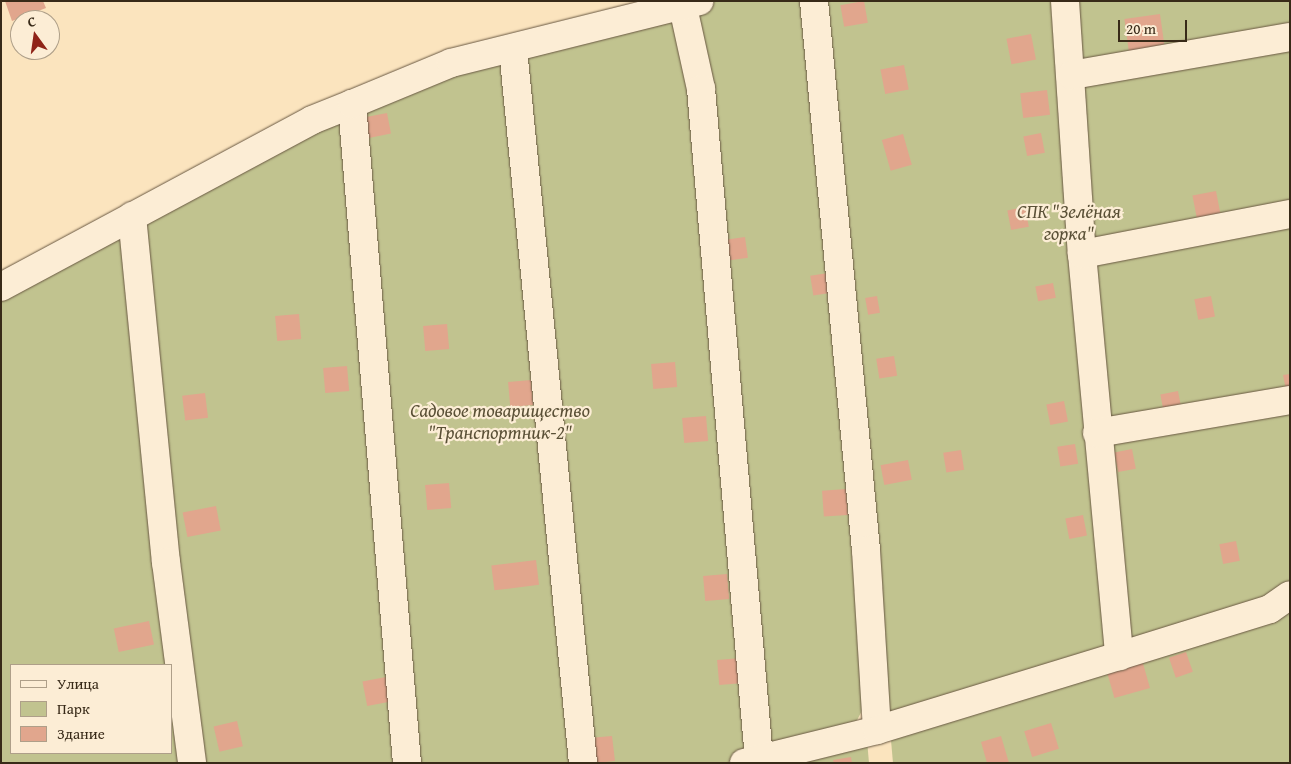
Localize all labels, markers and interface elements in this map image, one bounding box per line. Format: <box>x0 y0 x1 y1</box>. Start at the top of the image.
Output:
north arrow <box>10 10 60 60</box>
scale bar <box>1121 10 1190 42</box>
text: С <box>25 11 38 32</box>
text: 20 m <box>1126 18 1156 39</box>
park label: СПК "Зелёная горка" <box>1017 201 1121 245</box>
park label: Садовое товарищество "Транспортник-2" <box>410 400 590 444</box>
legend <box>10 664 172 754</box>
text: Улица <box>57 673 99 694</box>
text: Парк <box>57 698 90 719</box>
text: Здание <box>57 723 105 744</box>

